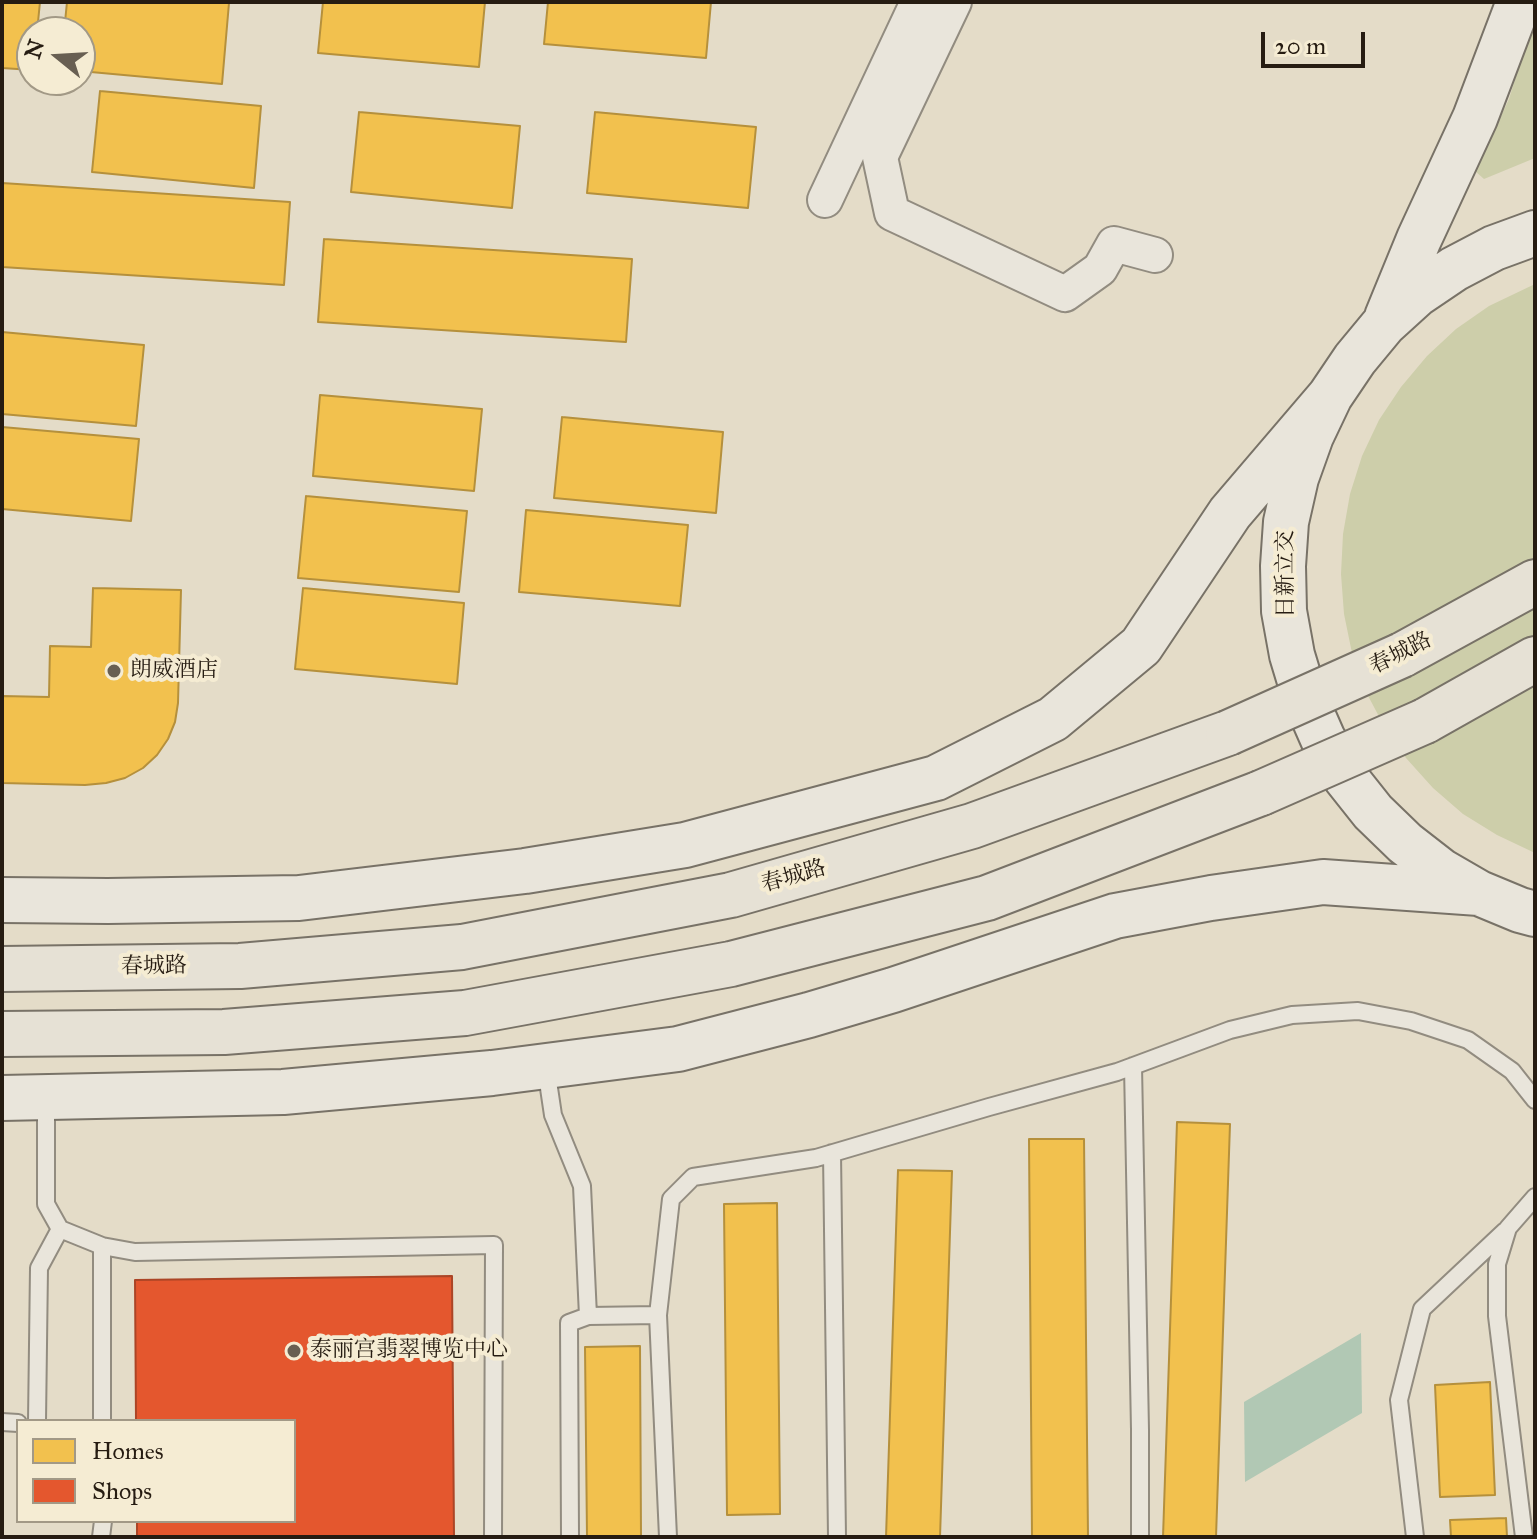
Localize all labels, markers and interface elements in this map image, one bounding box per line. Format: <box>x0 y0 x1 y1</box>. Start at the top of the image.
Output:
north arrow <box>16 16 96 96</box>
scale bar <box>1265 16 1369 66</box>
text: 20 m <box>1275 31 1326 61</box>
text: N <box>19 36 50 62</box>
street label: 日新立交 <box>1274 530 1300 618</box>
street label: 春城路 <box>1366 627 1436 681</box>
place label: 朗威酒店 <box>130 658 218 684</box>
marker: 朗威酒店 <box>105 662 123 680</box>
street label: 春城路 <box>759 855 829 899</box>
street label: 春城路 <box>121 953 187 981</box>
place label: 泰丽宫翡翠博览中心 <box>310 1338 508 1364</box>
marker: 泰丽宫翡翠博览中心 <box>285 1342 303 1360</box>
legend <box>16 1419 296 1523</box>
text: Homes <box>92 1436 164 1466</box>
text: Shops <box>92 1476 152 1506</box>

